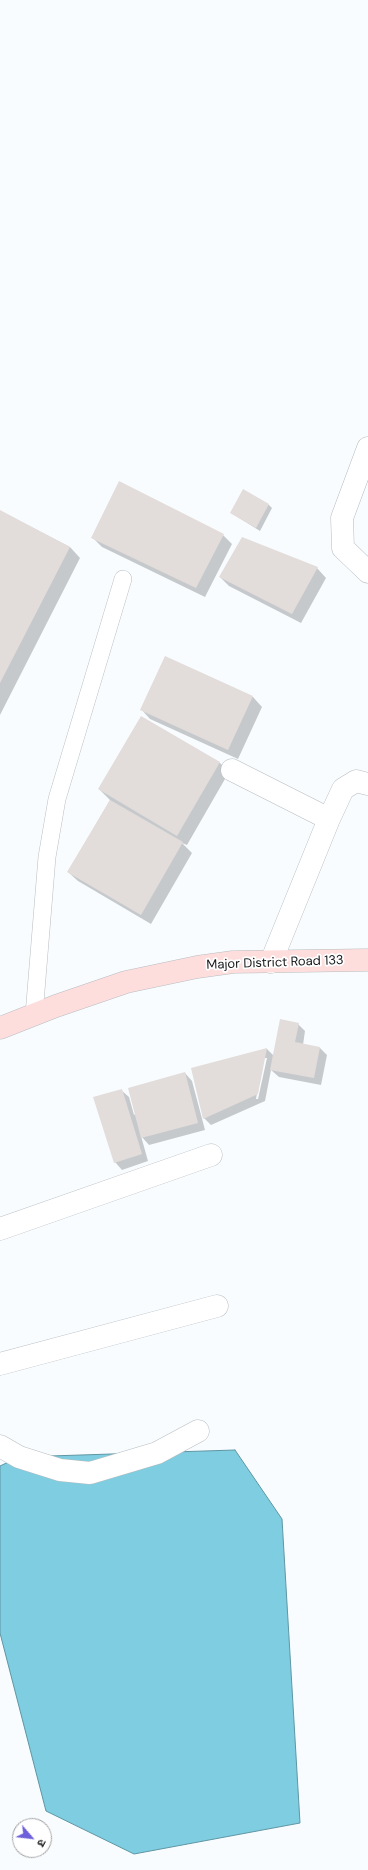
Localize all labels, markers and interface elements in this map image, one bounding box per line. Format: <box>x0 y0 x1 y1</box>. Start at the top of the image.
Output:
street label: Major District Road 133 <box>206 953 344 973</box>
north arrow <box>12 1818 52 1858</box>
text: उ <box>34 1837 49 1849</box>

